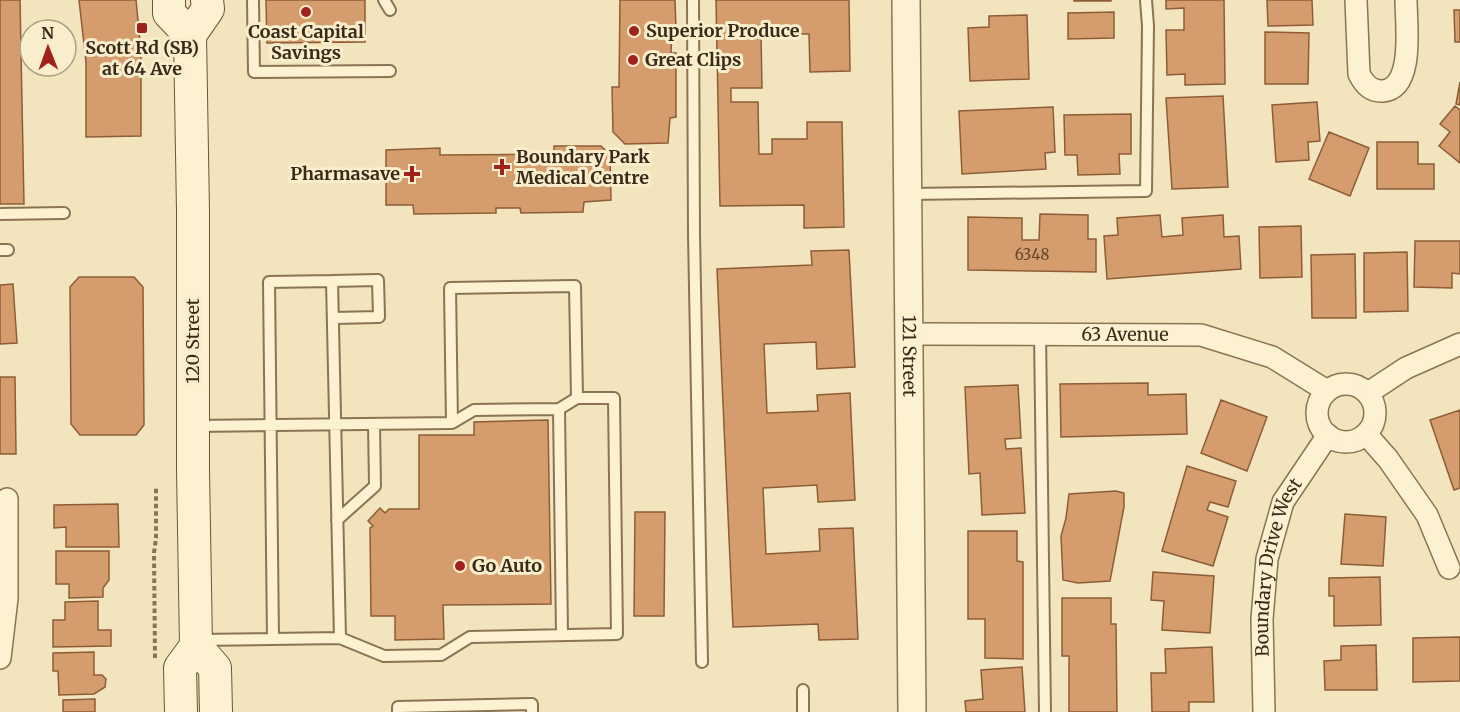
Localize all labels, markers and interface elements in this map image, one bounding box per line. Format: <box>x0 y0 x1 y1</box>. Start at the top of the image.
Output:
marker: Coast Capital Savings <box>299 5 313 19</box>
north arrow <box>18 18 78 78</box>
place label: Superior Produce <box>646 19 800 42</box>
place label: Coast Capital Savings <box>248 20 364 64</box>
marker: Scott Rd (SB) at 64 Ave <box>135 21 149 35</box>
text: N <box>41 23 55 43</box>
marker: Superior Produce <box>627 24 641 38</box>
place label: Scott Rd (SB) at 64 Ave <box>85 36 199 80</box>
place label: Great Clips <box>645 48 741 71</box>
marker: Great Clips <box>626 53 640 67</box>
place label: Boundary Park Medical Centre <box>516 145 650 189</box>
marker: Boundary Park Medical Centre <box>493 158 511 176</box>
place label: Pharmasave <box>290 162 400 185</box>
marker: Pharmasave <box>405 167 419 181</box>
house number: 6348 <box>1015 245 1049 264</box>
street label: 120 Street <box>181 298 204 384</box>
street label: 121 Street <box>898 315 921 397</box>
street label: 63 Avenue <box>1081 323 1169 346</box>
street label: Boundary Drive West <box>1250 473 1307 657</box>
place label: Go Auto <box>472 554 542 577</box>
marker: Go Auto <box>453 559 467 573</box>

